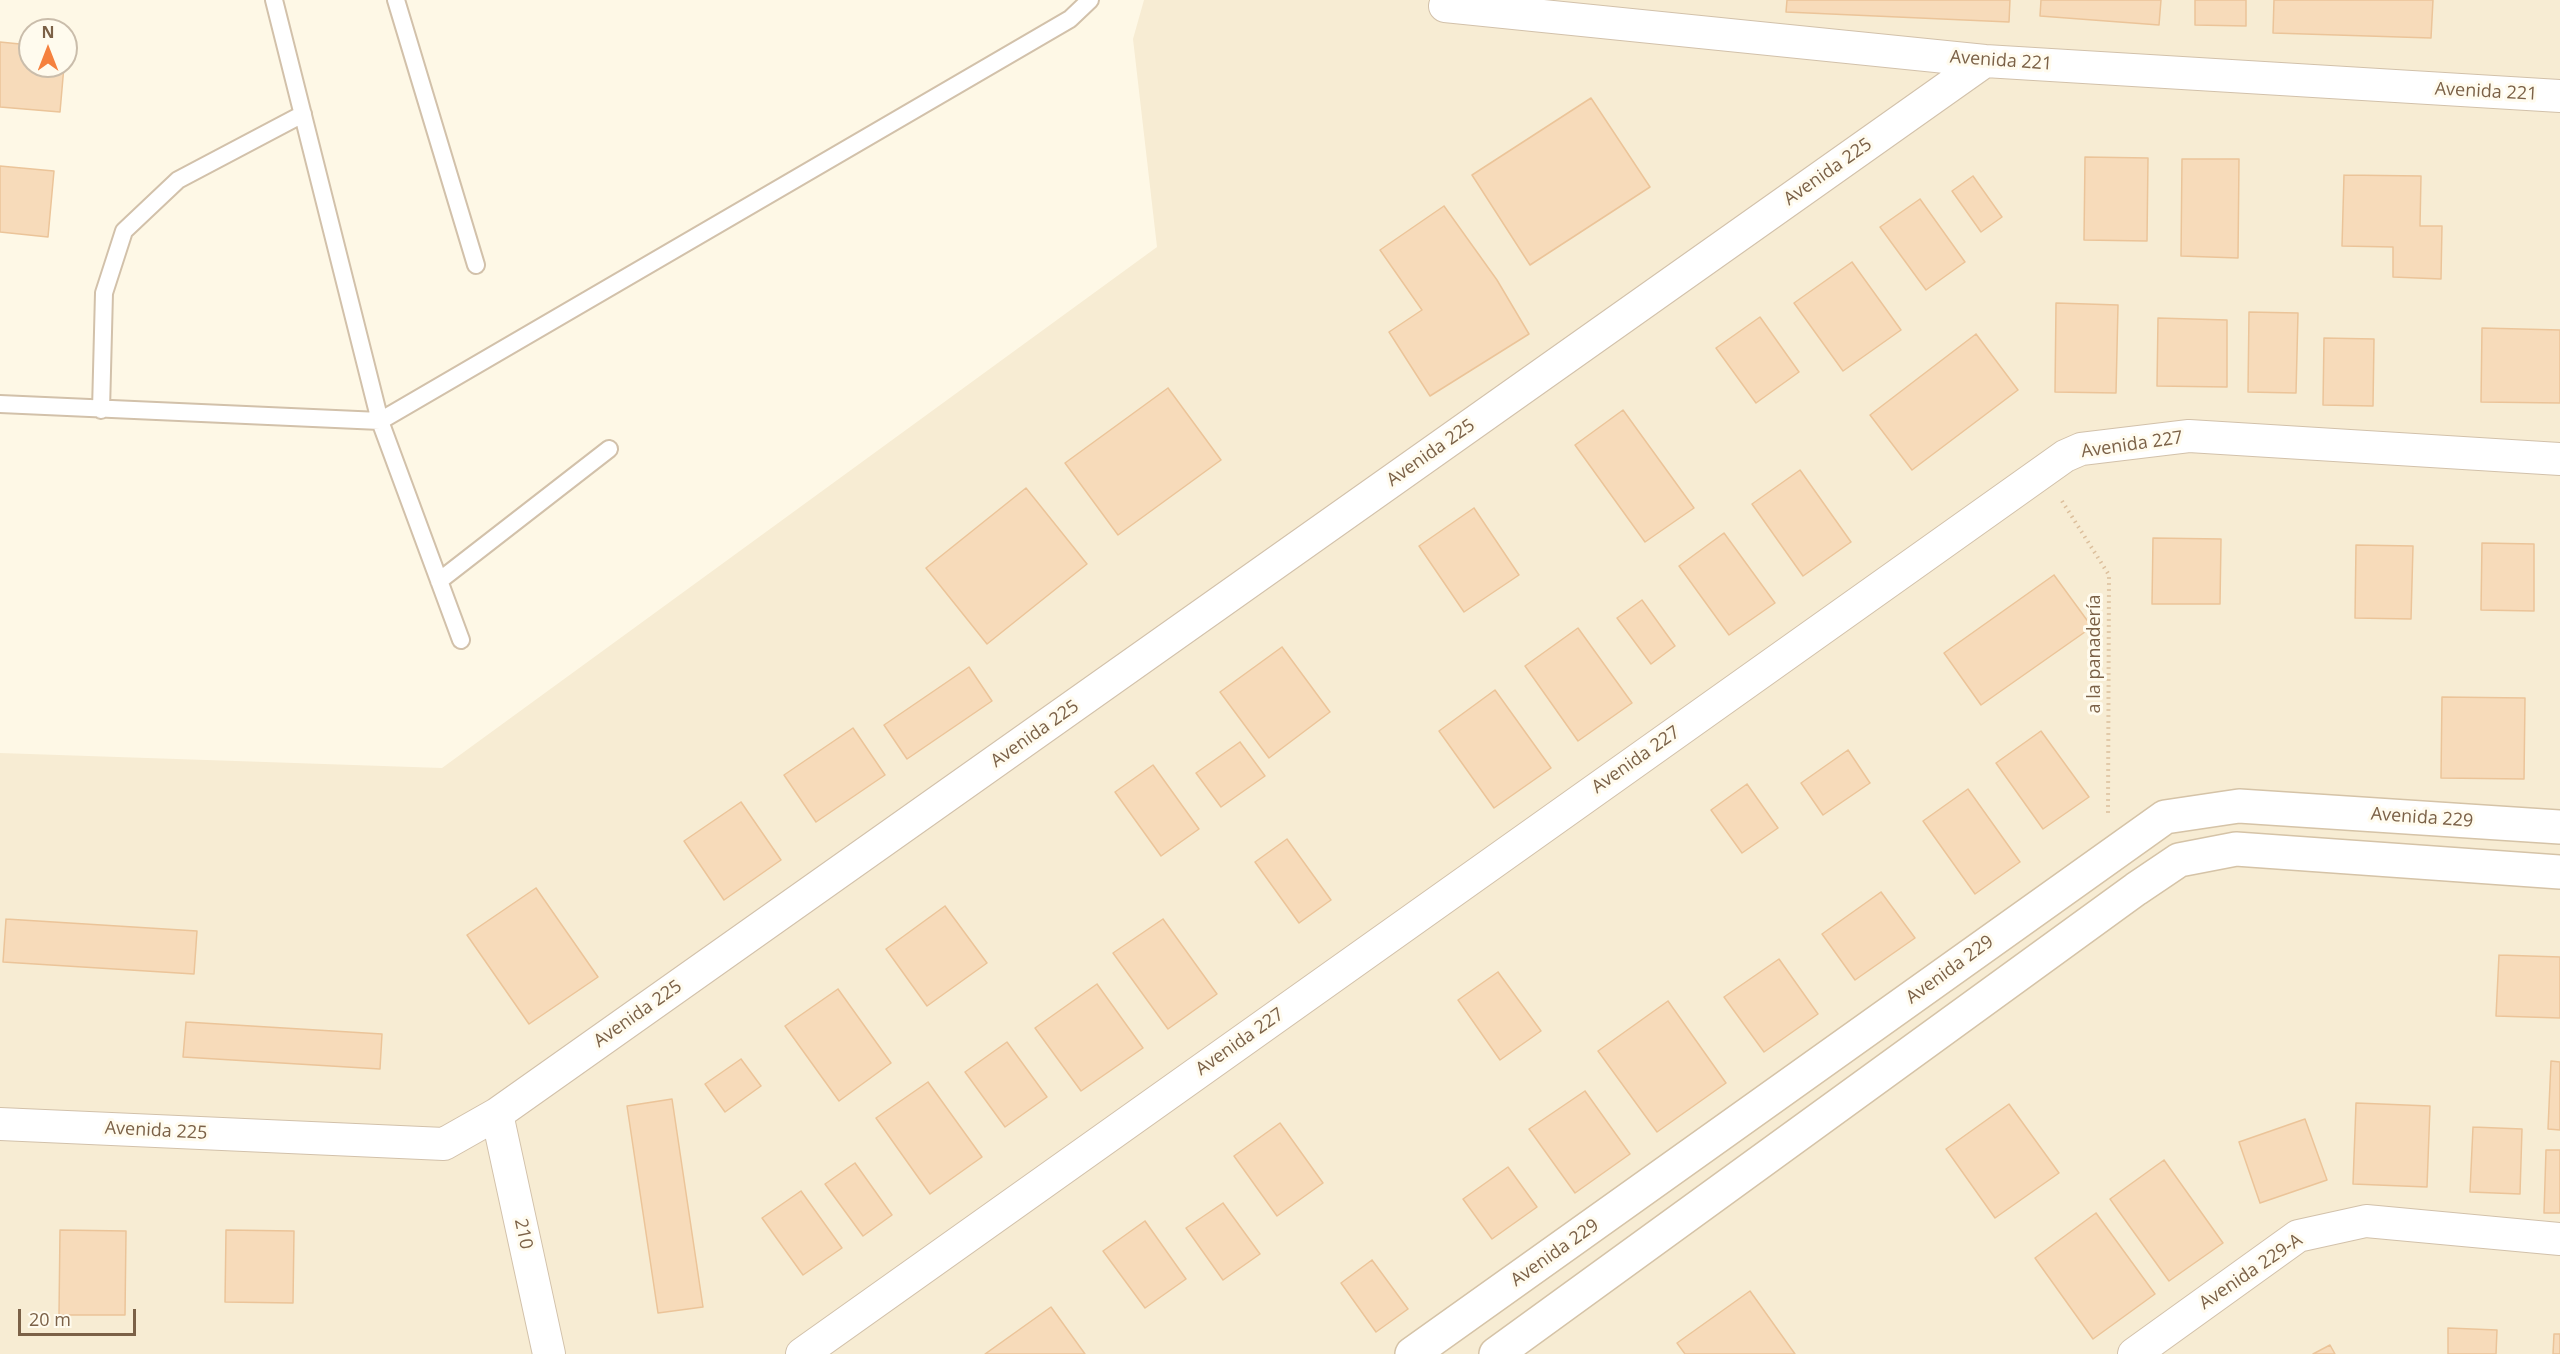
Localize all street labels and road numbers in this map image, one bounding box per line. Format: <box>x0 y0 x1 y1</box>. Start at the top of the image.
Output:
street label: Avenida 221 <box>1949 47 2053 75</box>
street label: Avenida 221 <box>2434 79 2538 105</box>
street label: Avenida 225 <box>1780 134 1876 210</box>
street label: Avenida 225 <box>1383 415 1479 491</box>
street label: Avenida 227 <box>2080 427 2184 463</box>
street label: a la panadería <box>2084 595 2106 713</box>
street label: Avenida 225 <box>987 696 1083 772</box>
street label: Avenida 227 <box>1588 722 1684 798</box>
street label: Avenida 229 <box>2370 804 2474 832</box>
street label: Avenida 229 <box>1902 931 1998 1009</box>
street label: Avenida 225 <box>590 976 686 1052</box>
street label: Avenida 227 <box>1192 1004 1288 1080</box>
street label: Avenida 225 <box>104 1118 208 1144</box>
street label: Avenida 229 <box>1507 1215 1603 1291</box>
street label: 210 <box>509 1217 537 1251</box>
street label: Avenida 229-A <box>2195 1230 2307 1314</box>

